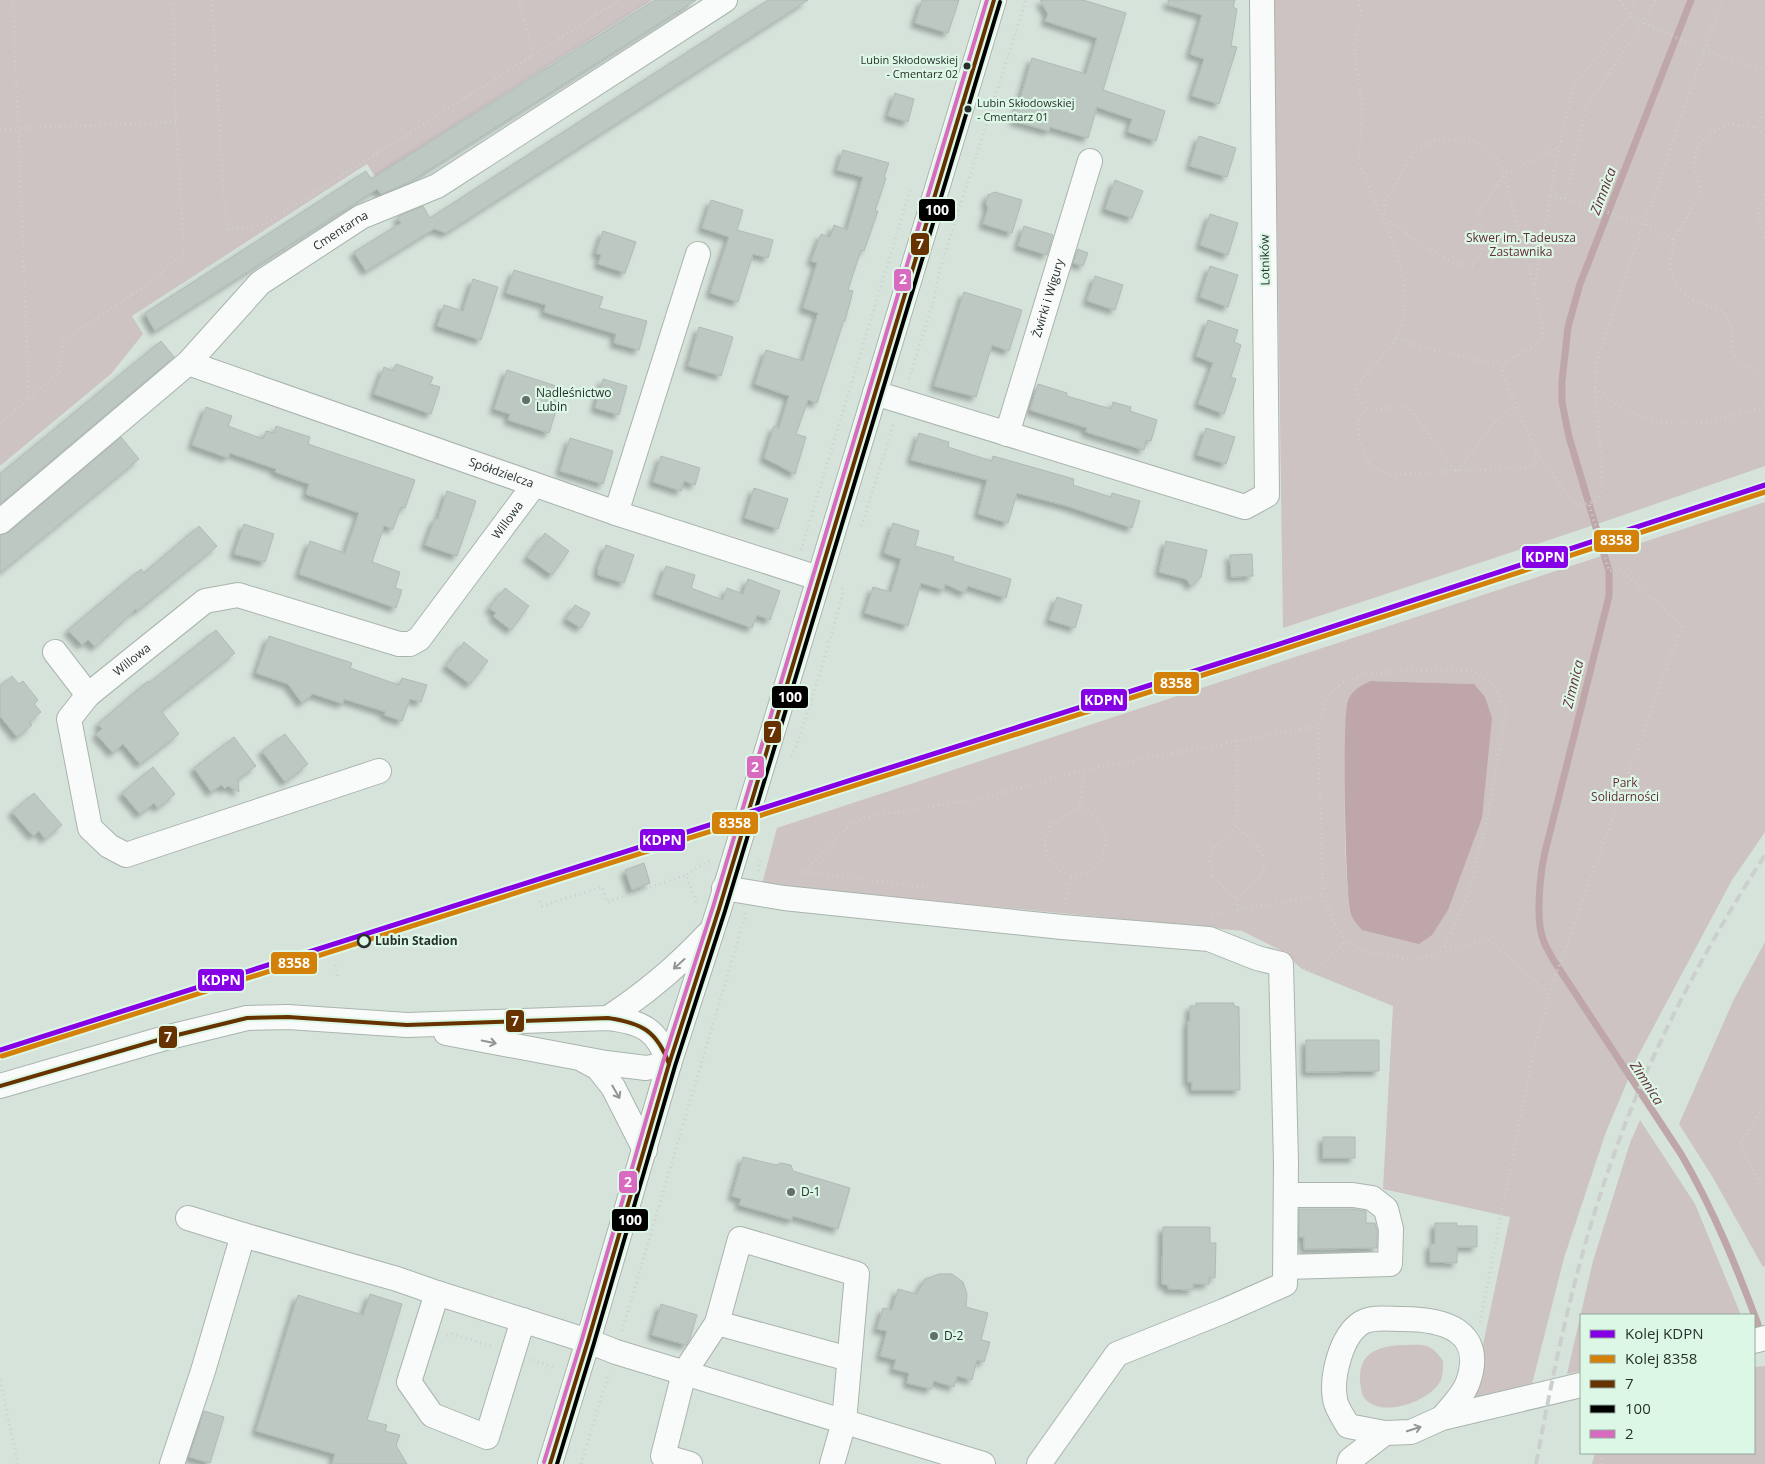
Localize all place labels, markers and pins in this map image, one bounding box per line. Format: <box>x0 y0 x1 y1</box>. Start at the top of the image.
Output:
place label: Lubin Skłodowskiej - Cmentarz 02 <box>861 52 958 81</box>
marker: Lubin Skłodowskiej - Cmentarz 02 <box>962 61 972 71</box>
place label: Lubin Skłodowskiej - Cmentarz 01 <box>977 95 1074 124</box>
marker: Lubin Skłodowskiej - Cmentarz 01 <box>963 104 973 114</box>
place label: Nadleśnictwo Lubin <box>536 384 611 415</box>
marker: Nadleśnictwo Lubin <box>520 394 532 406</box>
place label: Lubin Stadion <box>375 932 458 949</box>
marker: Lubin Stadion <box>357 934 371 948</box>
place label: D-1 <box>801 1183 820 1200</box>
marker: D-1 <box>785 1186 797 1198</box>
place label: D-2 <box>944 1327 964 1344</box>
marker: D-2 <box>928 1330 940 1342</box>

